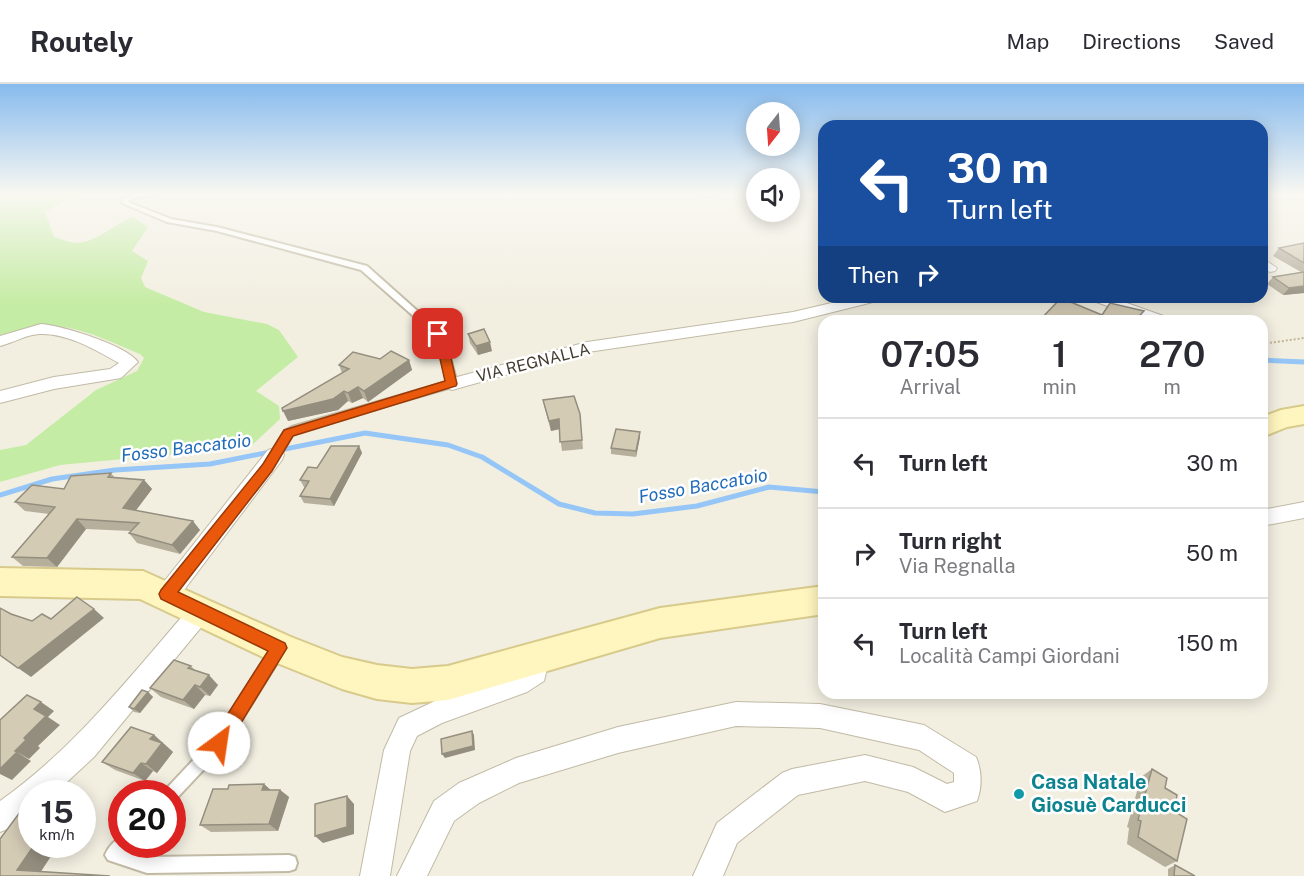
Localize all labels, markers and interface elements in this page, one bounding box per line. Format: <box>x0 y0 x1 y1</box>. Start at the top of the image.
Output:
text: Routely <box>30 25 133 58</box>
text: Map <box>1007 29 1049 54</box>
text: Directions <box>1082 29 1181 54</box>
text: Saved <box>1214 29 1274 54</box>
north arrow <box>746 102 800 156</box>
map controls <box>746 102 800 222</box>
text: 30 m <box>947 143 1049 192</box>
icon: left <box>848 144 926 222</box>
button: sound <box>746 168 800 222</box>
text: Turn left <box>947 193 1053 225</box>
icon: right <box>911 258 944 291</box>
text: Then <box>848 262 899 288</box>
pin <box>412 308 463 359</box>
icon: arrive <box>421 317 454 350</box>
text: 07:05 <box>881 333 980 375</box>
text: 1 <box>1052 333 1067 375</box>
text: 270 <box>1139 333 1205 375</box>
street label: VIA REGNALLA <box>474 339 592 386</box>
text: Arrival <box>899 375 961 399</box>
text: min <box>1043 375 1076 399</box>
text: m <box>1164 375 1181 399</box>
water label: Fosso Baccatoio <box>120 429 252 466</box>
icon: left <box>848 447 881 480</box>
text: Turn left <box>899 450 988 476</box>
text: 30 m <box>1186 450 1238 476</box>
water label: Fosso Baccatoio <box>637 464 769 507</box>
text: Turn right <box>899 528 1002 554</box>
icon: right <box>848 537 881 570</box>
text: 50 m <box>1186 540 1238 566</box>
text: Via Regnalla <box>899 554 1016 578</box>
text: Turn left <box>899 618 988 644</box>
icon: left <box>848 627 881 660</box>
text: 150 m <box>1177 630 1238 656</box>
text: Località Campi Giordani <box>899 644 1120 668</box>
position arrow <box>187 711 251 775</box>
place label: Casa Natale Giosuè Carducci <box>1031 770 1186 817</box>
speed limit sign: 20 <box>108 780 186 858</box>
marker: Casa Natale Giosuè Carducci <box>1012 787 1026 801</box>
text: 15 <box>40 794 74 830</box>
text: km/h <box>39 826 75 843</box>

